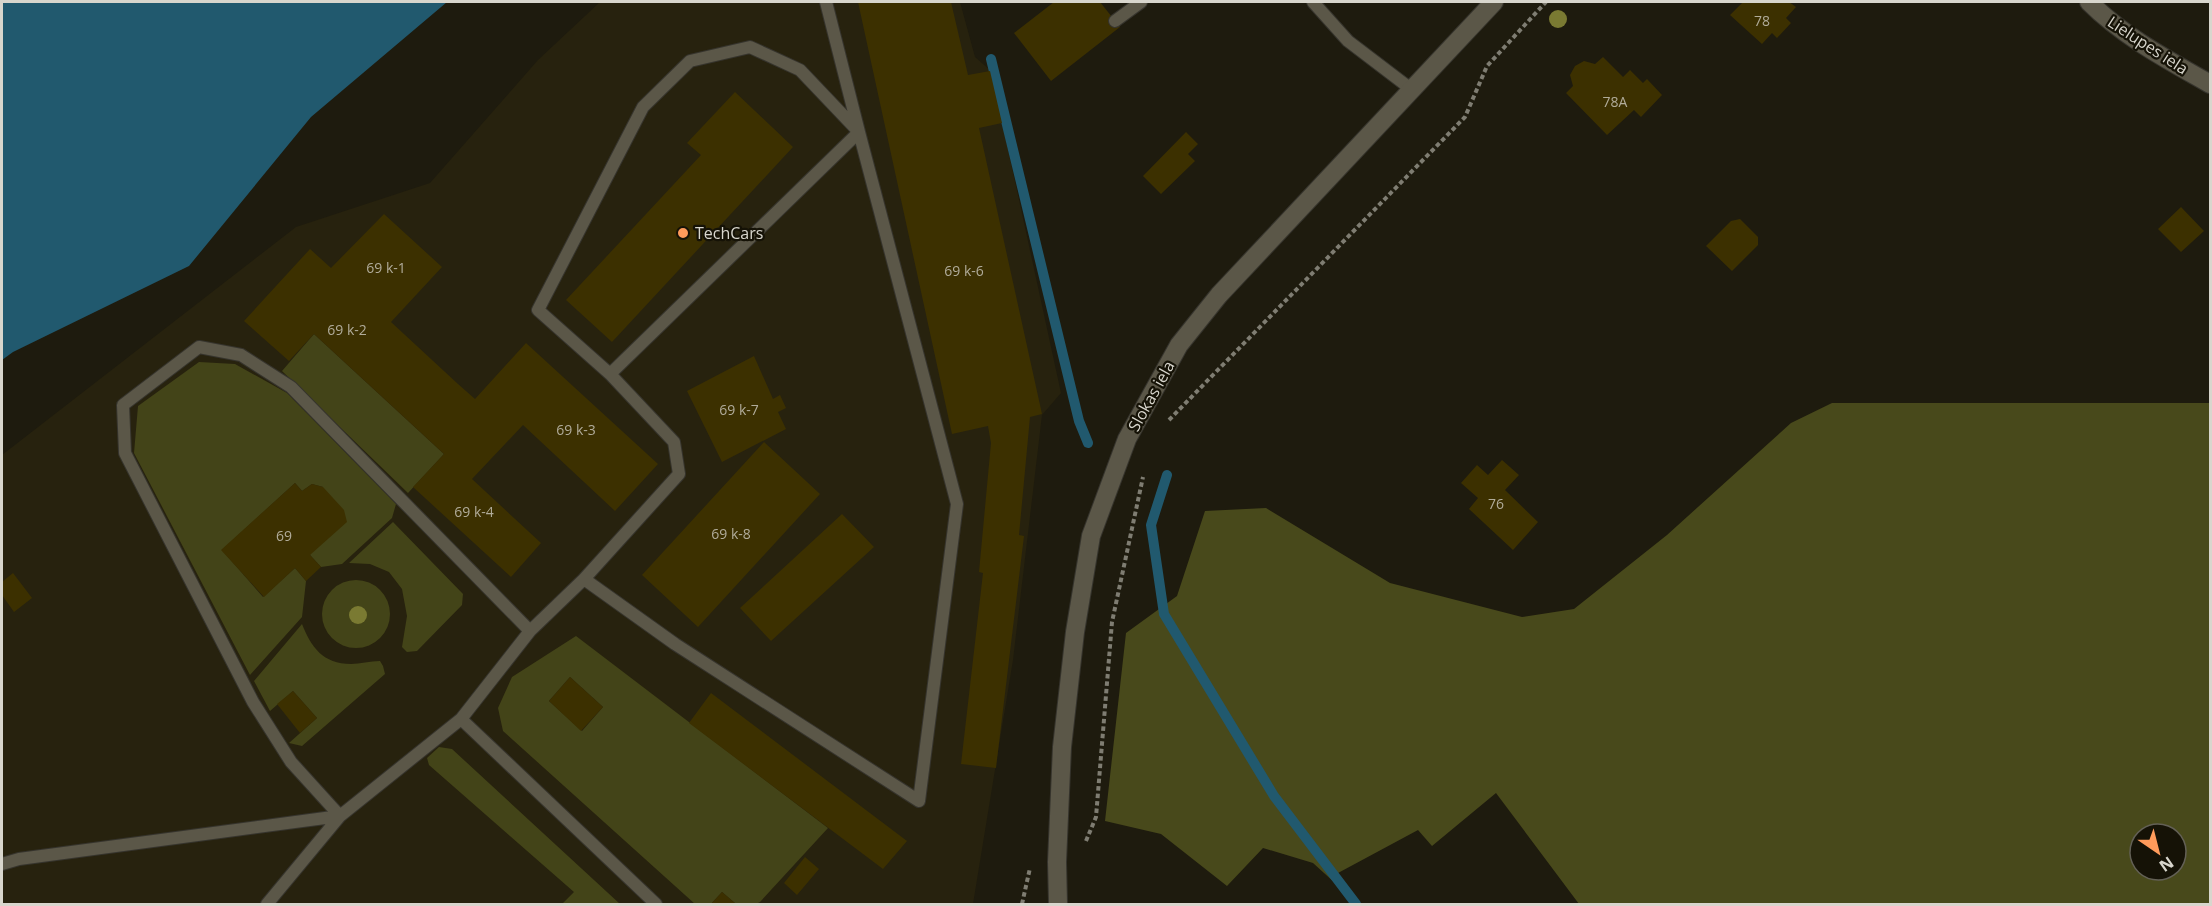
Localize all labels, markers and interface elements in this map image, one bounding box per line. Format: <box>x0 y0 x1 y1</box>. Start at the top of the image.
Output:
house number: 78 <box>1754 11 1770 30</box>
street label: Lielupes iela <box>2104 11 2192 79</box>
house number: 78A <box>1603 92 1628 111</box>
place label: TechCars <box>695 222 763 244</box>
marker: TechCars <box>676 226 690 240</box>
house number: 69 k-1 <box>366 258 406 277</box>
house number: 69 k-6 <box>944 261 984 280</box>
house number: 69 k-2 <box>327 320 367 339</box>
street label: Slokas iela <box>1123 357 1179 435</box>
house number: 69 k-7 <box>719 400 759 419</box>
house number: 69 k-3 <box>556 420 596 439</box>
house number: 76 <box>1488 494 1504 513</box>
house number: 69 k-4 <box>454 502 494 521</box>
house number: 69 k-8 <box>711 524 751 543</box>
house number: 69 <box>276 526 292 545</box>
north arrow <box>2128 822 2188 882</box>
text: N <box>2155 852 2178 877</box>

